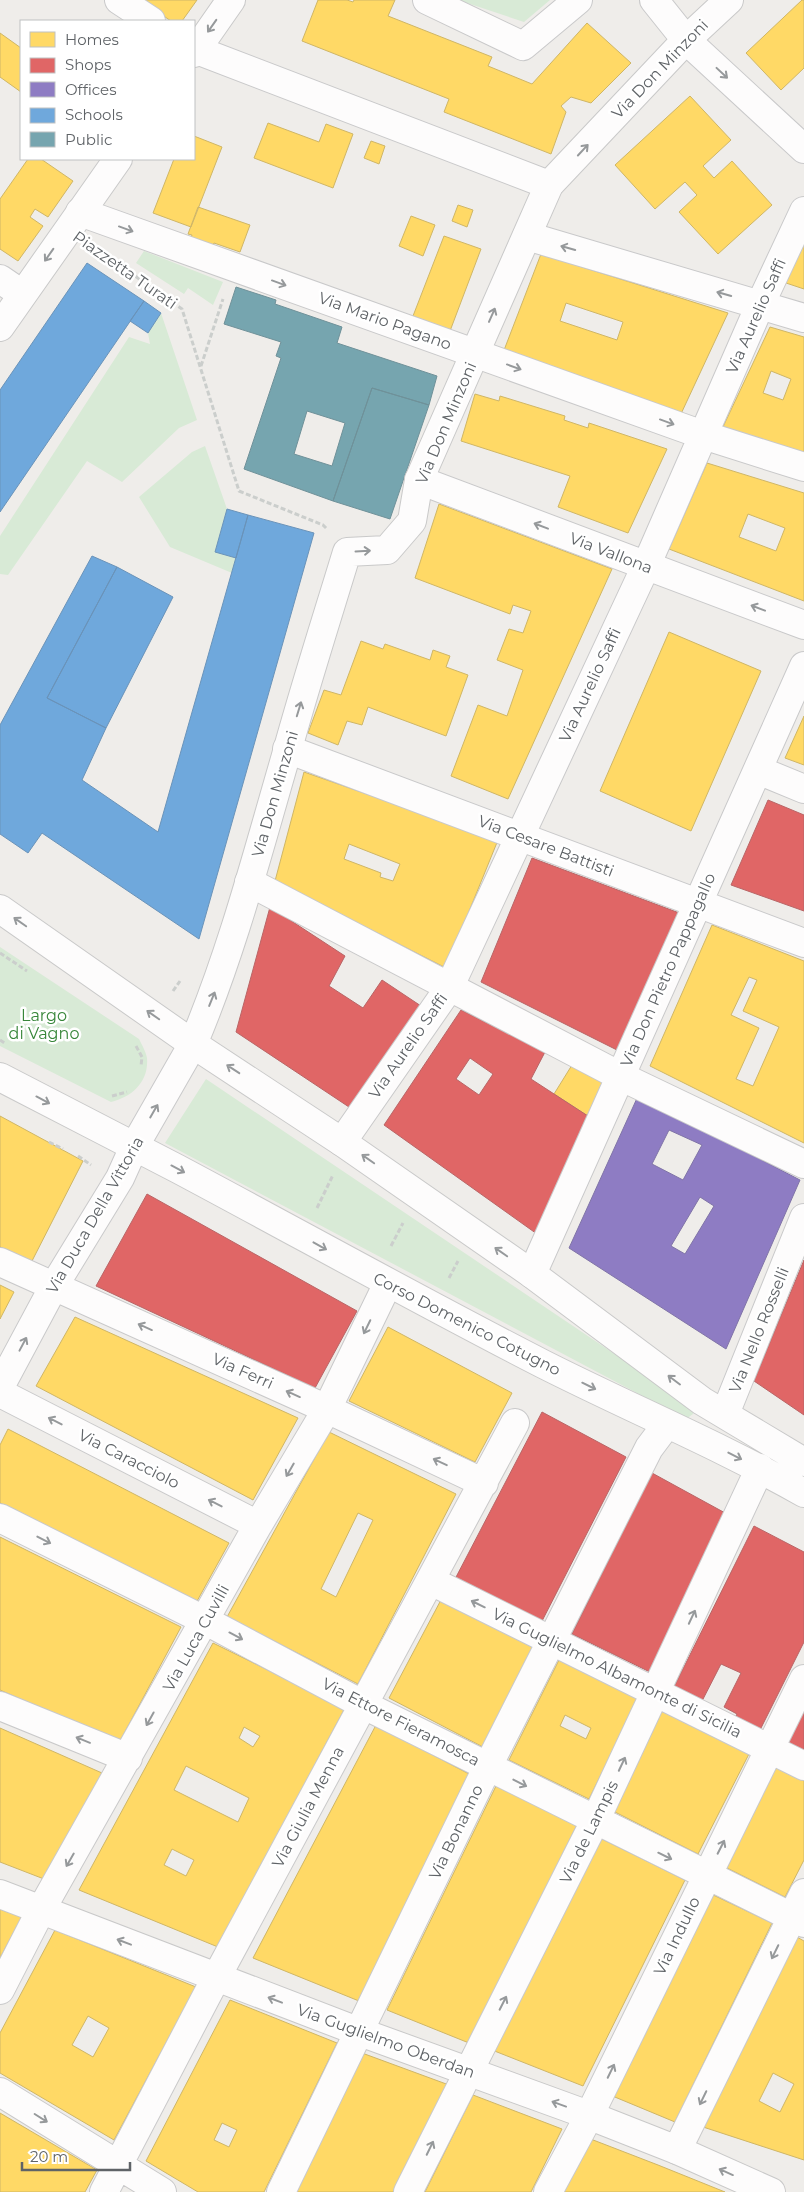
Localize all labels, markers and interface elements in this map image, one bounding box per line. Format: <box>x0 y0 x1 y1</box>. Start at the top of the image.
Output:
street label: Via Don Minzoni <box>608 15 712 123</box>
one-way arrow <box>207 19 218 33</box>
legend <box>20 20 195 160</box>
text: Homes <box>65 30 119 49</box>
text: Shops <box>65 55 111 74</box>
one-way arrow <box>715 67 728 79</box>
text: Offices <box>65 80 117 99</box>
text: Schools <box>65 105 123 124</box>
text: Public <box>65 130 113 149</box>
one-way arrow <box>577 144 589 156</box>
one-way arrow <box>117 225 133 234</box>
street label: Piazzetta Turati <box>69 227 181 313</box>
one-way arrow <box>560 243 576 253</box>
one-way arrow <box>44 248 54 262</box>
street label: Via Aurelio Saffi <box>722 255 790 377</box>
one-way arrow <box>271 279 286 288</box>
street label: Via Mario Pagano <box>316 288 454 354</box>
one-way arrow <box>716 289 732 299</box>
one-way arrow <box>488 308 498 323</box>
street label: Via Don Minzoni <box>412 359 480 487</box>
one-way arrow <box>506 363 522 373</box>
one-way arrow <box>659 418 675 428</box>
one-way arrow <box>534 521 549 530</box>
street label: Via Vallona <box>567 528 655 578</box>
one-way arrow <box>355 547 371 556</box>
one-way arrow <box>751 603 767 612</box>
street label: Via Aurelio Saffi <box>555 625 625 745</box>
one-way arrow <box>295 702 305 718</box>
street label: Via Don Minzoni <box>248 729 302 859</box>
street label: Via Cesare Battisti <box>475 811 617 881</box>
street label: Via Don Pietro Pappagallo <box>617 870 719 1070</box>
one-way arrow <box>13 917 27 927</box>
street label: Via Aurelio Saffi <box>365 990 451 1102</box>
one-way arrow <box>208 991 217 1006</box>
park label: Largo di Vagno <box>9 1006 79 1043</box>
one-way arrow <box>146 1010 160 1020</box>
one-way arrow <box>226 1064 240 1074</box>
one-way arrow <box>35 1096 50 1105</box>
one-way arrow <box>150 1104 160 1119</box>
street label: Via Duca Della Vittoria <box>42 1133 148 1297</box>
one-way arrow <box>361 1154 375 1164</box>
one-way arrow <box>170 1164 185 1174</box>
one-way arrow <box>313 1242 327 1252</box>
one-way arrow <box>494 1247 508 1257</box>
street label: Via Nello Rosselli <box>725 1264 793 1396</box>
street label: Corso Domenico Cotugno <box>370 1268 564 1380</box>
one-way arrow <box>361 1319 371 1334</box>
one-way arrow <box>138 1321 153 1331</box>
one-way arrow <box>19 1337 28 1352</box>
street label: Via Ferri <box>209 1349 277 1393</box>
one-way arrow <box>668 1374 681 1385</box>
one-way arrow <box>581 1382 596 1391</box>
one-way arrow <box>286 1388 301 1398</box>
one-way arrow <box>48 1416 63 1425</box>
street label: Via Caracciolo <box>75 1425 183 1493</box>
one-way arrow <box>728 1451 743 1461</box>
one-way arrow <box>433 1457 448 1467</box>
one-way arrow <box>285 1463 295 1477</box>
one-way arrow <box>208 1498 223 1507</box>
one-way arrow <box>36 1535 51 1545</box>
street label: Via Luca Cuvilli <box>159 1581 233 1695</box>
one-way arrow <box>471 1599 486 1608</box>
street label: Via Guglielmo Albamonte di Sicilia <box>489 1604 745 1742</box>
one-way arrow <box>687 1610 697 1625</box>
one-way arrow <box>228 1632 242 1642</box>
street label: Via Ettore Fieramosca <box>319 1674 483 1770</box>
one-way arrow <box>145 1711 155 1725</box>
one-way arrow <box>76 1734 91 1744</box>
street label: Via Giulia Menna <box>268 1743 348 1871</box>
one-way arrow <box>618 1757 628 1772</box>
street label: Via de Lampis <box>556 1777 622 1887</box>
one-way arrow <box>512 1779 527 1788</box>
street label: Via Bonanno <box>425 1782 487 1882</box>
one-way arrow <box>717 1840 726 1855</box>
one-way arrow <box>64 1852 74 1866</box>
one-way arrow <box>657 1852 672 1861</box>
street label: Via Indullo <box>650 1894 704 1978</box>
one-way arrow <box>116 1937 132 1946</box>
one-way arrow <box>770 1944 779 1959</box>
one-way arrow <box>268 1995 284 2004</box>
one-way arrow <box>499 1996 508 2011</box>
street label: Via Guglielmo Oberdan <box>294 2000 478 2082</box>
one-way arrow <box>607 2064 616 2079</box>
one-way arrow <box>697 2090 707 2105</box>
one-way arrow <box>552 2099 567 2108</box>
one-way arrow <box>34 2113 48 2123</box>
scale bar <box>22 2140 130 2172</box>
one-way arrow <box>425 2141 435 2156</box>
text: 20 m <box>30 2147 68 2166</box>
one-way arrow <box>719 2167 734 2176</box>

